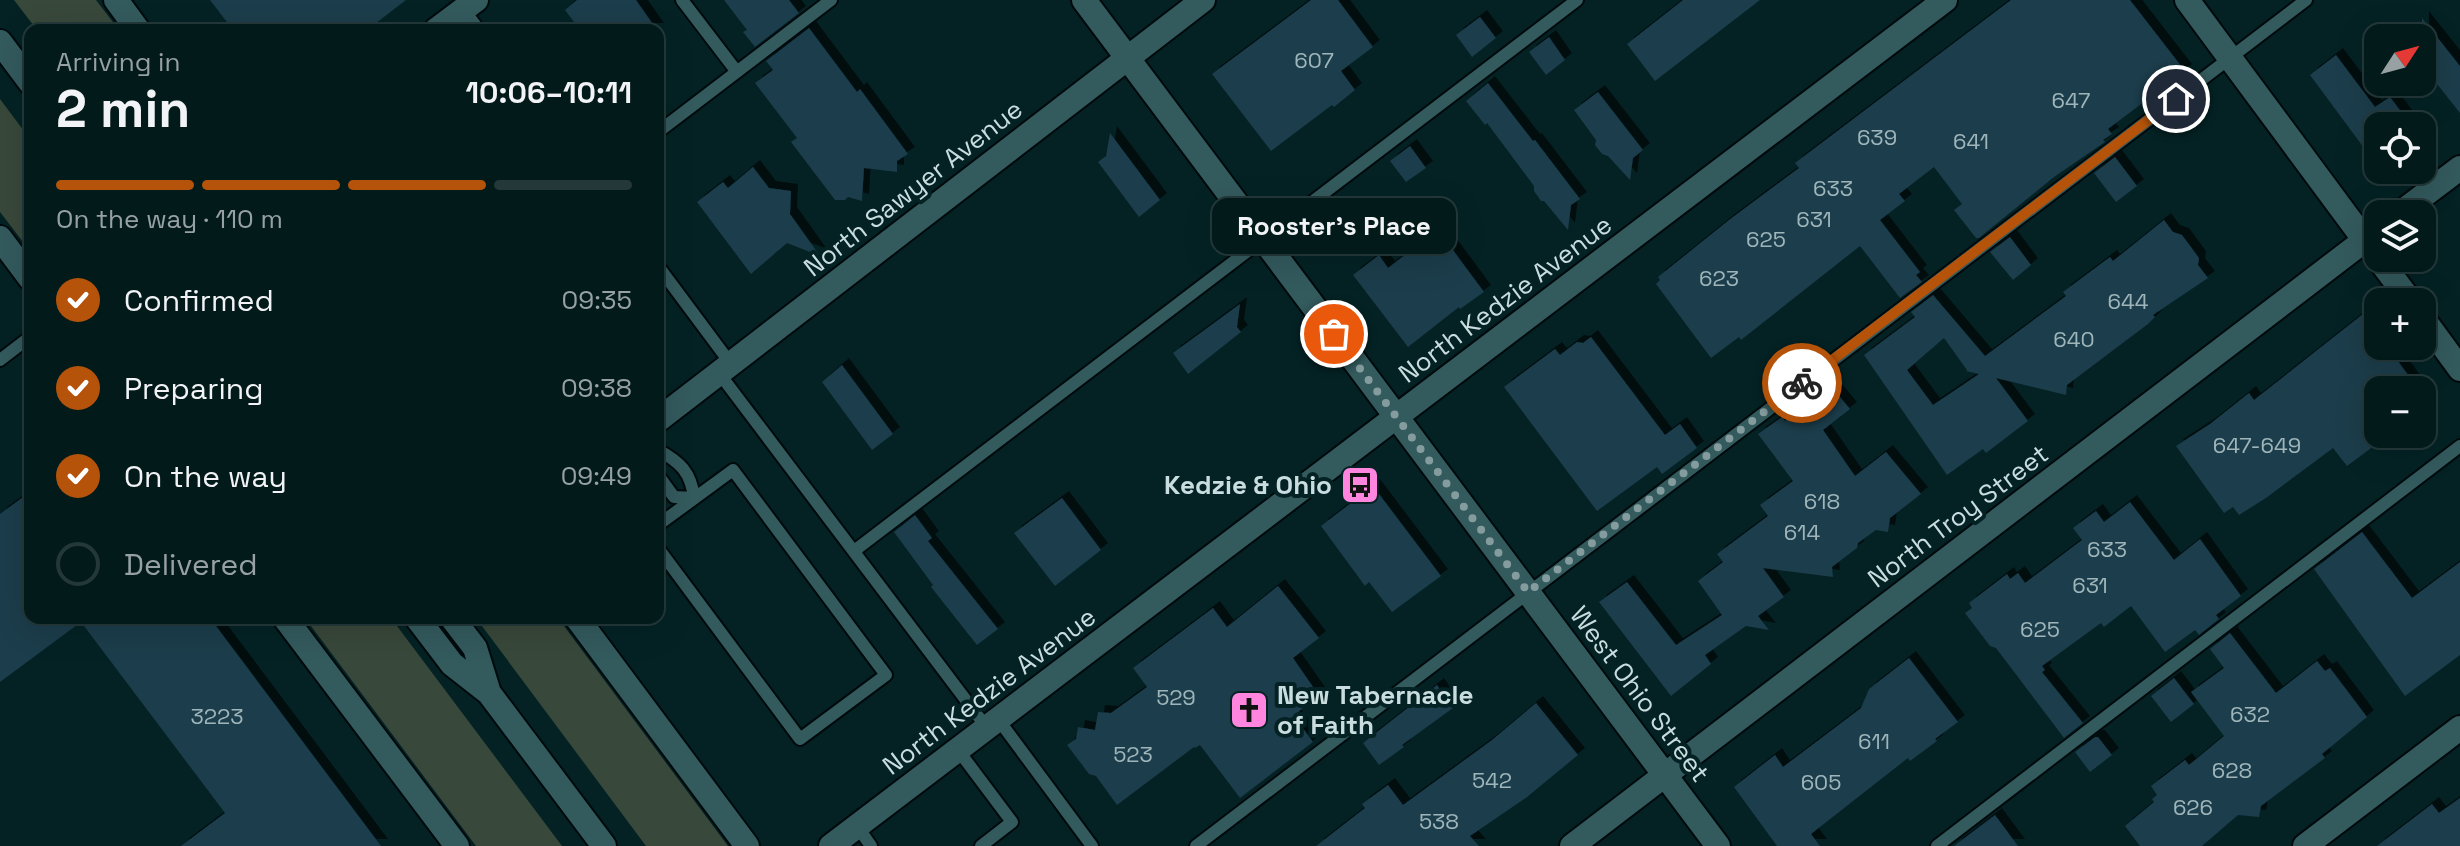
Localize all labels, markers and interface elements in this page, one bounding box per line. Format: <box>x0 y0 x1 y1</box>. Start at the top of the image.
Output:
north arrow <box>2364 24 2436 96</box>
map controls <box>2364 24 2436 448</box>
text: Arriving in <box>56 45 180 79</box>
house number: 607 <box>1294 46 1334 74</box>
pin <box>2142 65 2210 133</box>
text: 10:06–10:11 <box>466 73 632 112</box>
text: 2 min <box>56 76 190 142</box>
icon: home <box>2154 77 2198 121</box>
house number: 647 <box>2052 86 2090 114</box>
street label: North Sawyer Avenue <box>797 92 1029 284</box>
button: locate <box>2364 112 2436 184</box>
house number: 639 <box>1857 123 1897 151</box>
house number: 641 <box>1953 127 1989 155</box>
house number: 633 <box>1813 174 1853 202</box>
callout: Rooster’s Place <box>1212 198 1456 254</box>
button: layers <box>2364 200 2436 272</box>
text: On the way · 110 m <box>56 202 283 236</box>
house number: 631 <box>1796 205 1832 233</box>
street label: North Kedzie Avenue <box>1391 208 1619 390</box>
text: Rooster’s Place <box>1237 209 1431 243</box>
house number: 625 <box>1746 225 1786 253</box>
house number: 623 <box>1699 264 1739 292</box>
icon: check <box>56 278 100 322</box>
text: Confirmed <box>124 281 274 320</box>
text: 09:35 <box>562 283 632 317</box>
house number: 644 <box>2108 287 2149 315</box>
button: + <box>2364 288 2436 360</box>
pin <box>1300 300 1368 368</box>
icon: bag <box>1312 312 1356 356</box>
house number: 640 <box>2053 325 2095 353</box>
courier <box>1762 343 1842 423</box>
icon: bike <box>1780 361 1824 405</box>
icon: check <box>56 366 100 410</box>
text: Preparing <box>124 369 263 408</box>
text: 09:38 <box>561 371 632 405</box>
button: − <box>2364 376 2436 448</box>
house number: 647-649 <box>2213 431 2301 459</box>
street label: North Troy Street <box>1861 437 2055 595</box>
icon: check <box>56 454 100 498</box>
text: On the way <box>124 457 287 496</box>
text: 09:49 <box>561 459 632 493</box>
bus stop icon: Kedzie & Ohio <box>1339 464 1381 506</box>
place label: Kedzie & Ohio <box>1164 468 1332 502</box>
house number: 618 <box>1804 487 1840 515</box>
house number: 614 <box>1784 518 1820 546</box>
house number: 633 <box>2087 535 2127 563</box>
text: Delivered <box>124 545 258 584</box>
house number: 631 <box>2072 571 2108 599</box>
street label: West Ohio Street <box>1563 599 1717 789</box>
street label: North Kedzie Avenue <box>875 600 1103 782</box>
house number: 625 <box>2020 615 2060 643</box>
place label: New Tabernacle of Faith <box>1277 678 1473 742</box>
house number: 529 <box>1156 683 1196 711</box>
church icon: New Tabernacle of Faith <box>1228 689 1270 731</box>
house number: 632 <box>2230 700 2270 728</box>
house number: 3223 <box>190 702 244 730</box>
house number: 611 <box>1858 727 1890 755</box>
house number: 523 <box>1113 740 1153 768</box>
house number: 628 <box>2212 756 2252 784</box>
house number: 542 <box>1472 766 1512 794</box>
house number: 605 <box>1801 768 1841 796</box>
house number: 626 <box>2173 793 2213 821</box>
house number: 538 <box>1419 807 1459 835</box>

